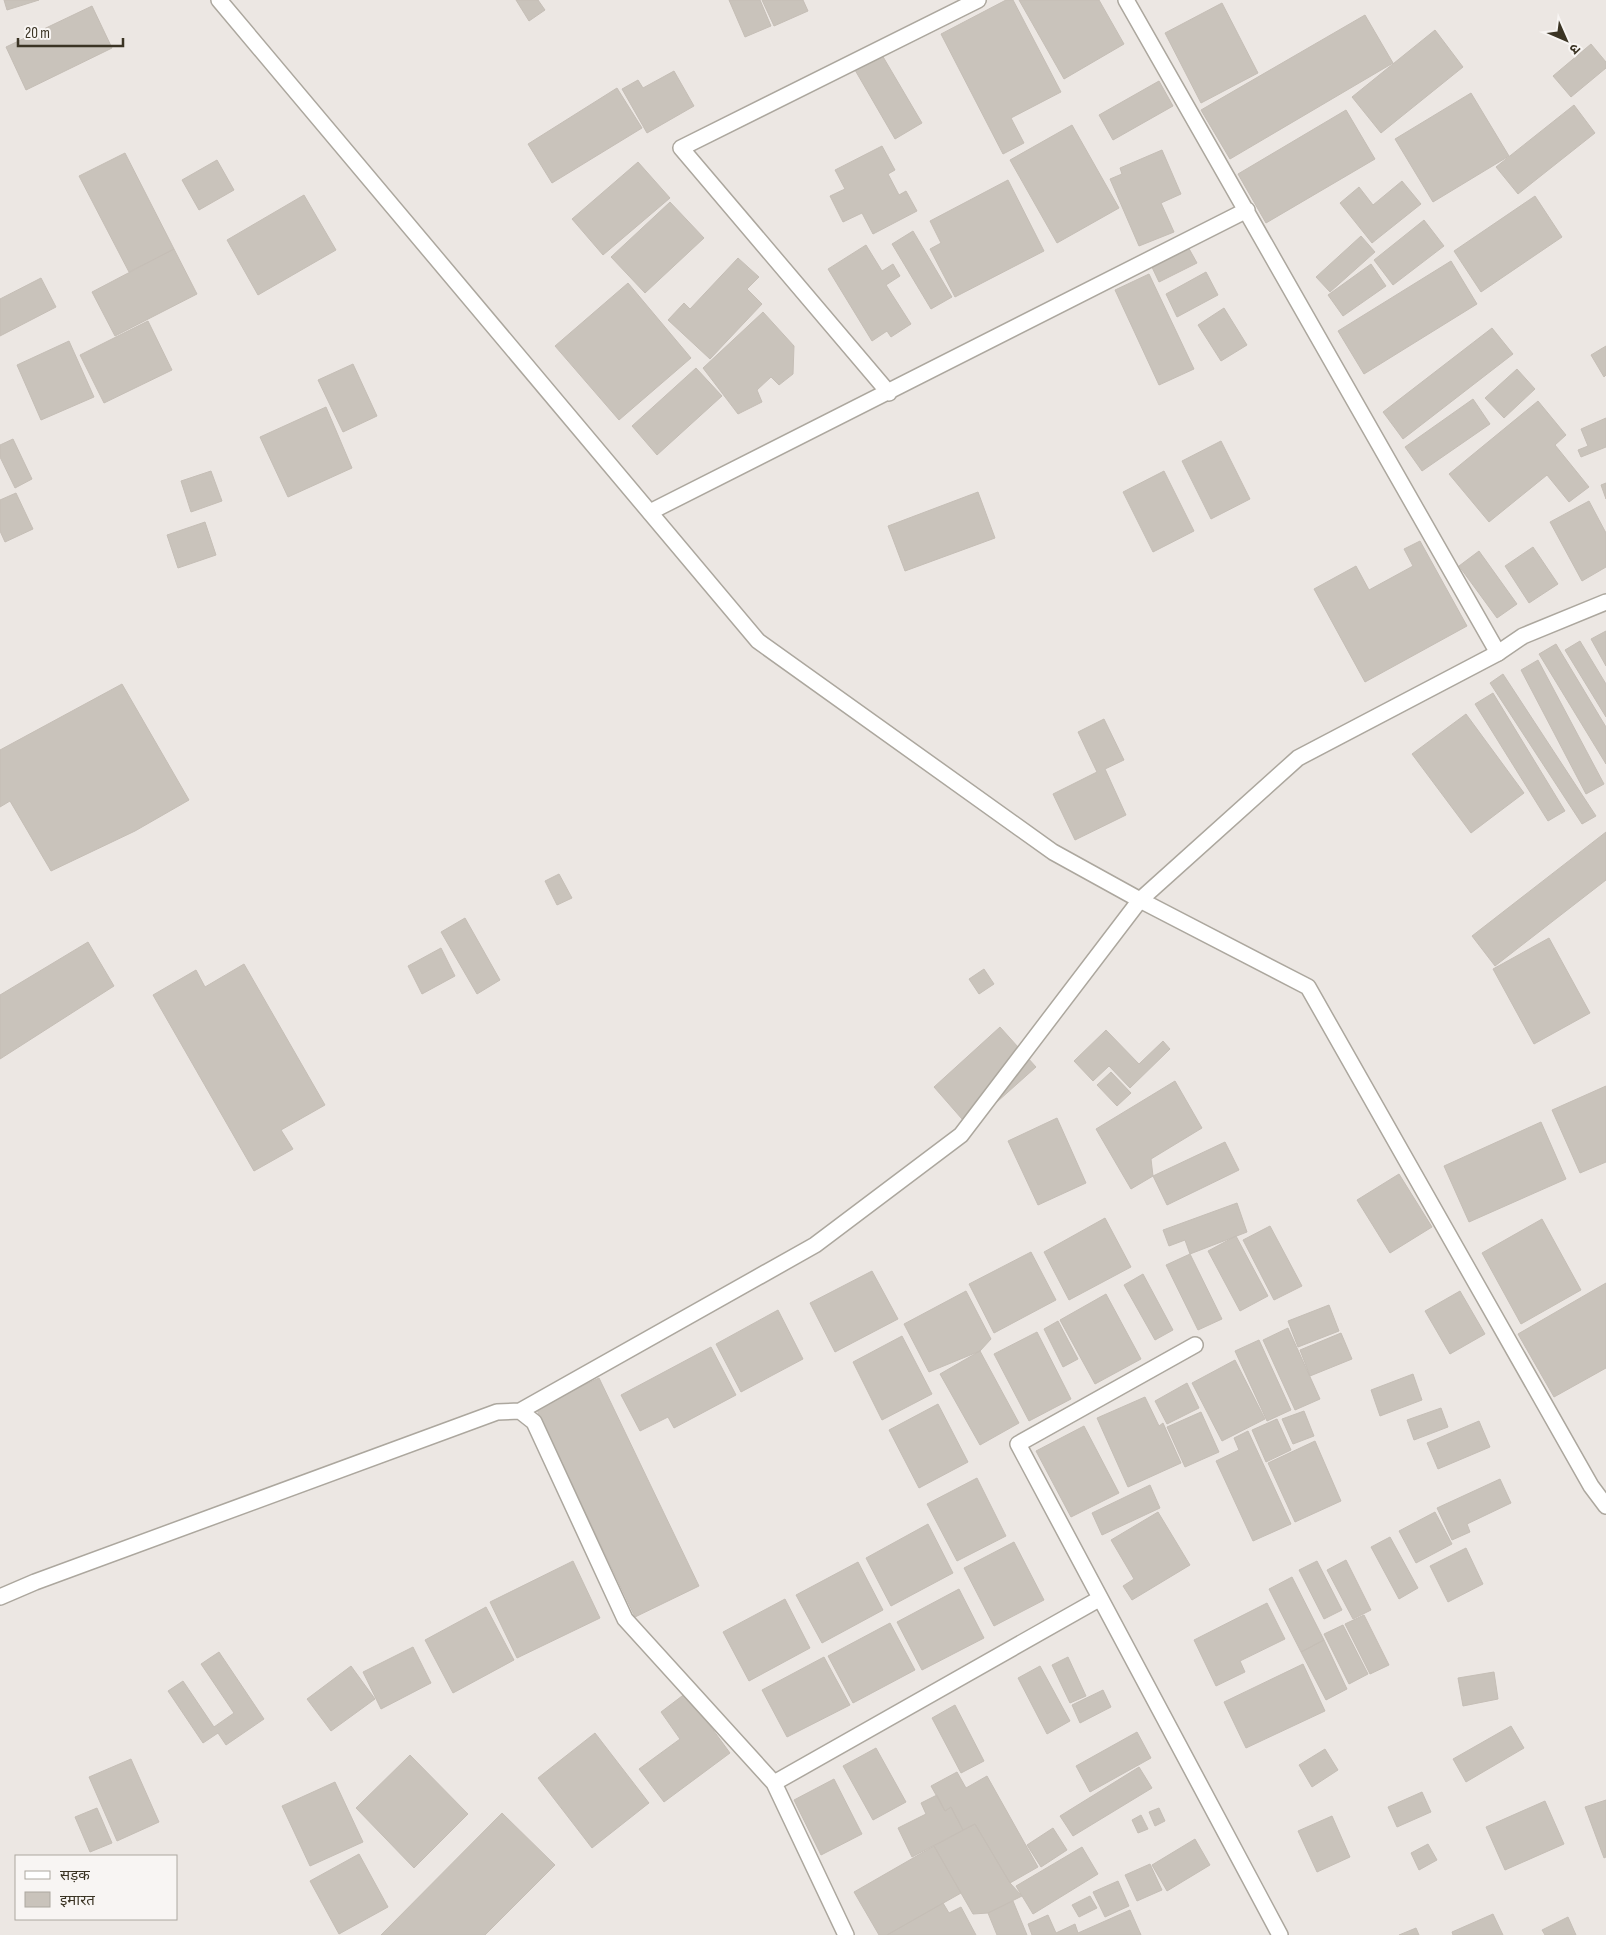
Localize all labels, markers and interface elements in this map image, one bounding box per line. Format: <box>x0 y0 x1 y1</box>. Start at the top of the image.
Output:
scale bar <box>18 15 122 47</box>
north arrow <box>1541 15 1591 65</box>
text: 20 m <box>25 24 50 43</box>
text: उ <box>1565 40 1584 58</box>
legend <box>15 1855 178 1920</box>
text: सड़क <box>60 1866 90 1885</box>
text: इमारत <box>60 1891 95 1910</box>

